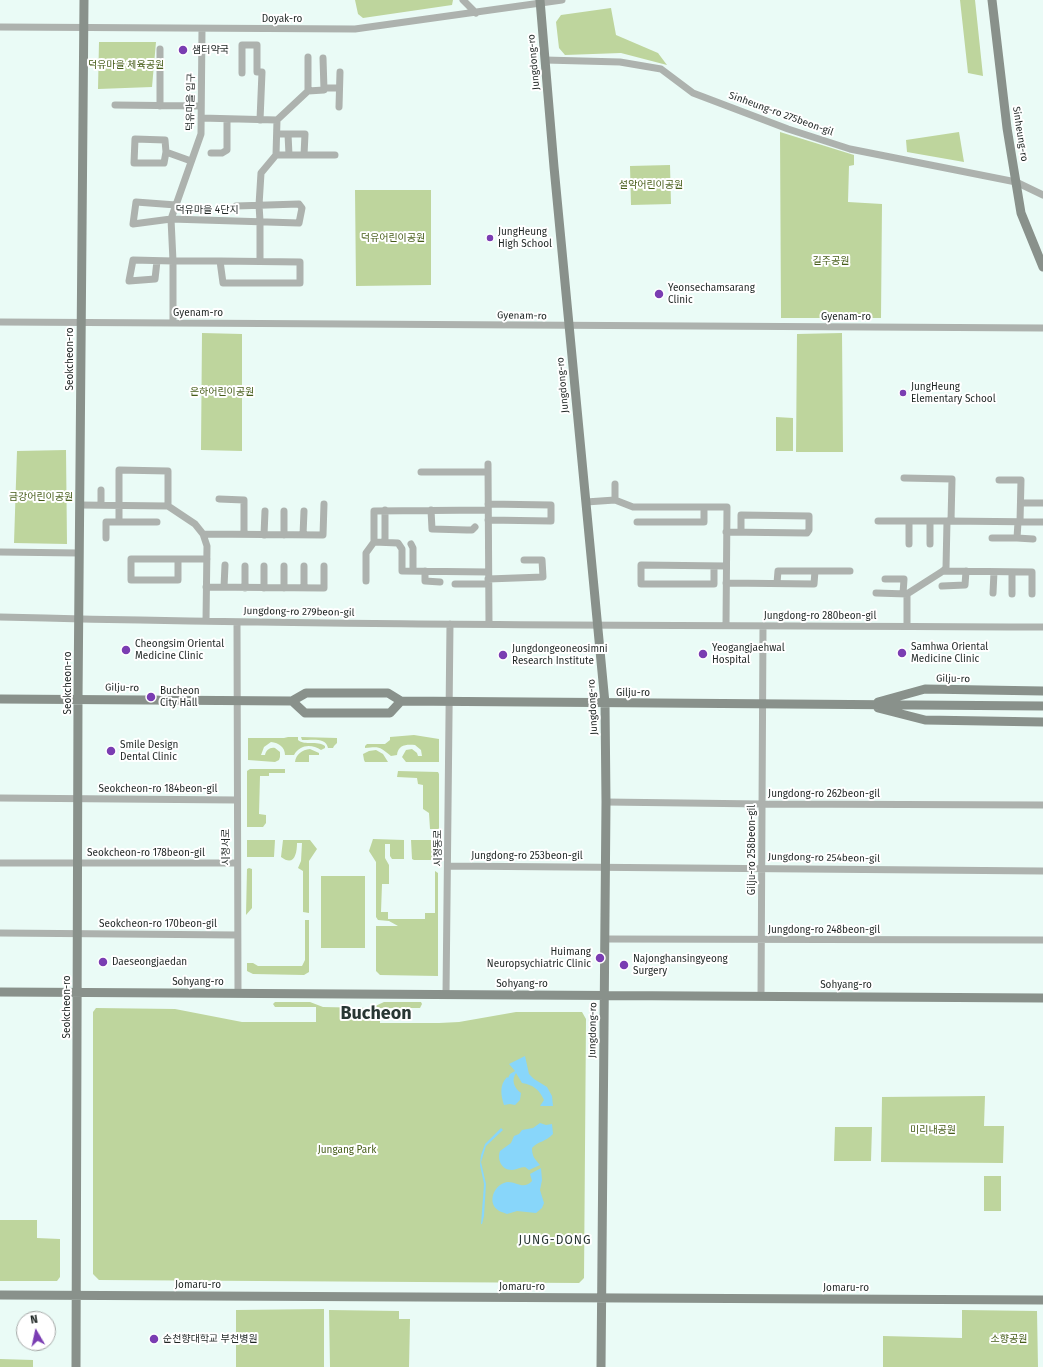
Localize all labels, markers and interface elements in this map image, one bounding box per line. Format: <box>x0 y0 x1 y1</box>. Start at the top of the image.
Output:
street label: Doyak-ro <box>262 13 302 25</box>
street label: Jungdong-ro <box>526 34 542 90</box>
marker: 샘터약국 <box>177 44 189 56</box>
place label: 샘터약국 <box>192 44 229 56</box>
park label: 덕유마을 체육공원 <box>88 59 164 71</box>
street label: 덕유마을 입구 <box>184 73 198 131</box>
street label: Sinheung-ro 275beon-gil <box>727 89 835 139</box>
street label: Sinheung-ro <box>1010 106 1030 162</box>
park label: 설악어린이공원 <box>619 179 683 191</box>
street label: 덕유마을 4단지 <box>175 204 239 216</box>
place label: JungHeung High School <box>498 226 552 250</box>
park label: 덕유어린이공원 <box>361 232 425 244</box>
marker: JungHeung High School <box>485 233 495 243</box>
park label: 길주공원 <box>813 255 849 267</box>
place label: Yeonsechamsarang Clinic <box>668 282 755 306</box>
marker: Yeonsechamsarang Clinic <box>653 288 665 300</box>
street label: Gyenam-ro <box>173 307 223 319</box>
street label: Gyenam-ro <box>497 310 547 322</box>
street label: Gyenam-ro <box>821 311 871 323</box>
street label: Seokcheon-ro <box>64 328 76 390</box>
street label: Jungdong-ro <box>555 357 571 413</box>
place label: JungHeung Elementary School <box>911 381 996 404</box>
park label: 은하어린이공원 <box>190 386 254 398</box>
marker: JungHeung Elementary School <box>898 388 908 398</box>
park label: 금강어린이공원 <box>9 491 73 503</box>
street label: Jungdong-ro 279beon-gil <box>243 605 355 619</box>
street label: Jungdong-ro 280beon-gil <box>764 610 876 622</box>
place label: Cheongsim Oriental Medicine Clinic <box>135 638 224 662</box>
place label: Samhwa Oriental Medicine Clinic <box>911 641 988 664</box>
place label: Yeogangjaehwal Hospital <box>712 642 785 666</box>
place label: Jungdongeoneosimni Research Institute <box>512 643 608 666</box>
marker: Cheongsim Oriental Medicine Clinic <box>120 644 132 656</box>
marker: Samhwa Oriental Medicine Clinic <box>896 647 908 659</box>
marker: Yeogangjaehwal Hospital <box>697 648 709 660</box>
marker: Jungdongeoneosimni Research Institute <box>497 649 509 661</box>
street label: Seokcheon-ro <box>62 652 74 714</box>
street label: Gilju-ro <box>936 673 970 685</box>
street label: Jungdong-ro <box>586 679 600 735</box>
street label: Gilju-ro <box>105 682 139 694</box>
place label: Bucheon City Hall <box>160 685 200 708</box>
street label: Gilju-ro <box>616 687 650 699</box>
marker: Bucheon City Hall <box>145 691 157 703</box>
place label: Smile Design Dental Clinic <box>120 739 178 762</box>
marker: Smile Design Dental Clinic <box>105 745 117 757</box>
street label: Seokcheon-ro 184beon-gil <box>99 783 217 795</box>
street label: Jungdong-ro 262beon-gil <box>768 788 880 800</box>
street label: Gilju-ro 258beon-gil <box>746 805 758 895</box>
street label: 시청서로 <box>220 829 232 865</box>
street label: 시청동로 <box>432 830 444 866</box>
street label: Seokcheon-ro 178beon-gil <box>87 847 205 859</box>
street label: Jungdong-ro 253beon-gil <box>471 850 583 862</box>
street label: Jungdong-ro 254beon-gil <box>768 851 880 865</box>
street label: Seokcheon-ro 170beon-gil <box>99 918 217 930</box>
street label: Jungdong-ro 248beon-gil <box>768 924 880 936</box>
place label: Huimang Neuropsychiatric Clinic <box>487 946 591 970</box>
marker: Huimang Neuropsychiatric Clinic <box>594 952 606 964</box>
place label: Najonghansingyeong Surgery <box>633 953 728 976</box>
marker: Daeseongjaedan <box>97 956 109 968</box>
place label: Daeseongjaedan <box>112 956 187 968</box>
marker: Najonghansingyeong Surgery <box>618 959 630 971</box>
street label: Seokcheon-ro <box>61 976 73 1038</box>
street label: Sohyang-ro <box>172 976 224 988</box>
street label: Sohyang-ro <box>496 978 548 990</box>
street label: Sohyang-ro <box>820 979 872 991</box>
street label: Jungdong-ro <box>587 1002 599 1058</box>
district label: Bucheon <box>340 1003 412 1025</box>
park label: 미리내공원 <box>910 1124 956 1136</box>
park label: Jungang Park <box>318 1144 376 1156</box>
district label: JUNG-DONG <box>518 1234 592 1248</box>
street label: Jomaru-ro <box>175 1279 221 1291</box>
street label: Jomaru-ro <box>499 1281 545 1293</box>
street label: Jomaru-ro <box>823 1282 869 1294</box>
north arrow <box>16 1311 56 1351</box>
text: N <box>30 1313 39 1327</box>
marker: 순천향대학교 부천병원 <box>148 1333 160 1345</box>
place label: 순천향대학교 부천병원 <box>163 1333 258 1345</box>
park label: 소향공원 <box>991 1333 1027 1345</box>

